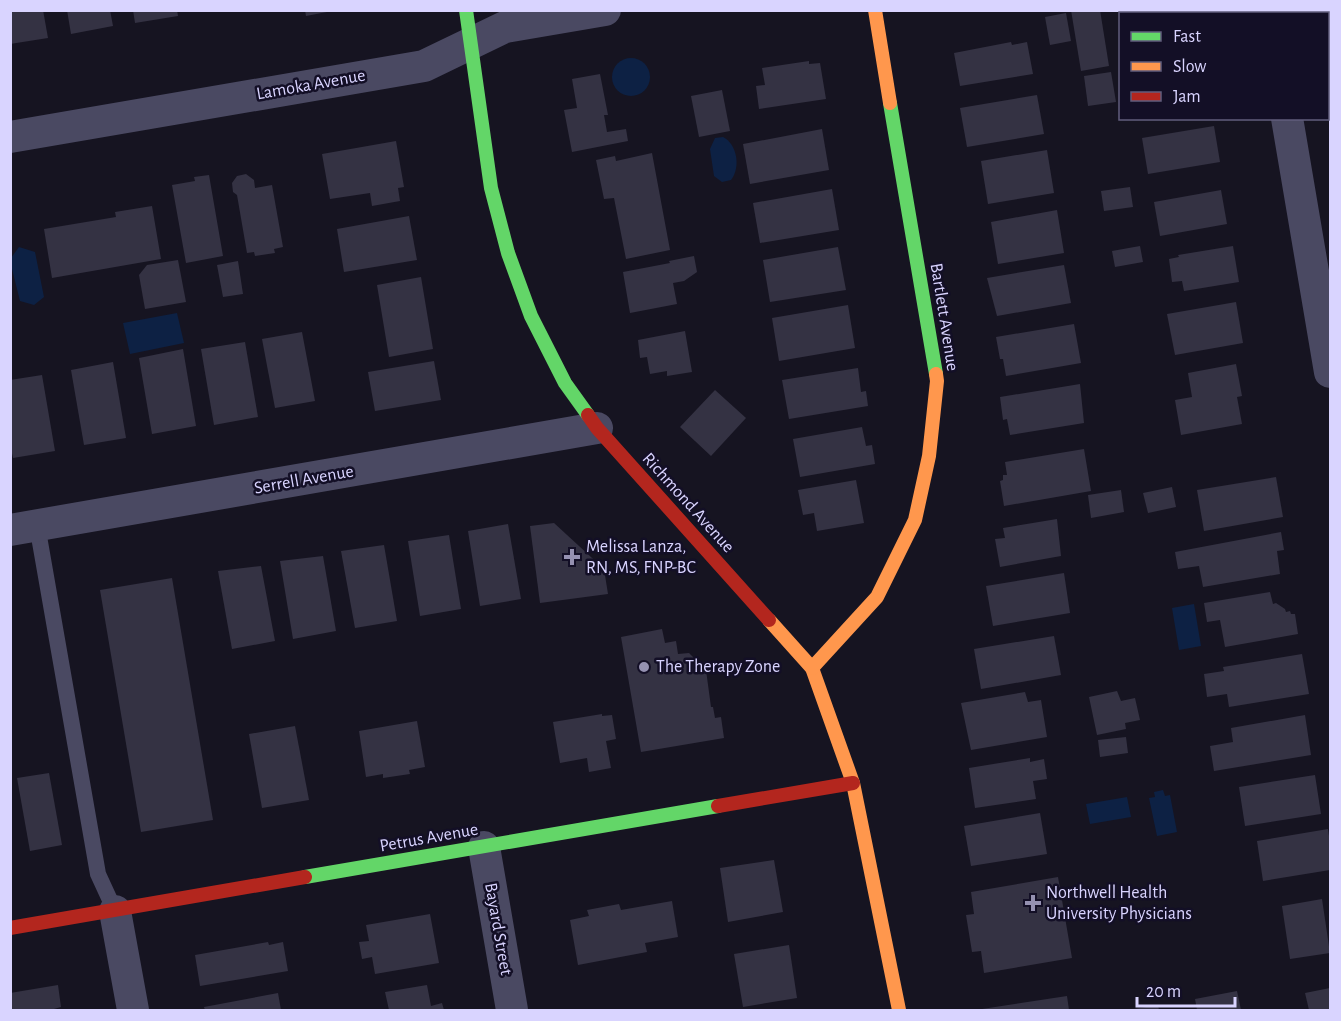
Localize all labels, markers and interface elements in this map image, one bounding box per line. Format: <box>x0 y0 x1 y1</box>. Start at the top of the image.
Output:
legend <box>1119 12 1329 120</box>
text: Fast <box>1173 28 1201 46</box>
text: Slow <box>1173 58 1206 76</box>
street label: Lamoka Avenue <box>255 67 367 103</box>
text: Jam <box>1173 88 1201 106</box>
street label: Bartlett Avenue <box>927 262 961 372</box>
street label: Richmond Avenue <box>639 450 737 556</box>
street label: Serrell Avenue <box>253 462 355 498</box>
place label: Melissa Lanza, RN, MS, FNP-BC <box>586 538 696 577</box>
marker: Melissa Lanza, RN, MS, FNP-BC <box>563 548 581 566</box>
place label: The Therapy Zone <box>656 658 780 676</box>
marker: The Therapy Zone <box>637 660 651 674</box>
street label: Petrus Avenue <box>378 820 480 856</box>
street label: Bayard Street <box>481 881 515 977</box>
place label: Northwell Health University Physicians <box>1046 884 1192 923</box>
marker: Northwell Health University Physicians <box>1024 894 1042 912</box>
scale bar <box>1137 970 1234 1008</box>
text: 20 m <box>1146 983 1181 1001</box>

